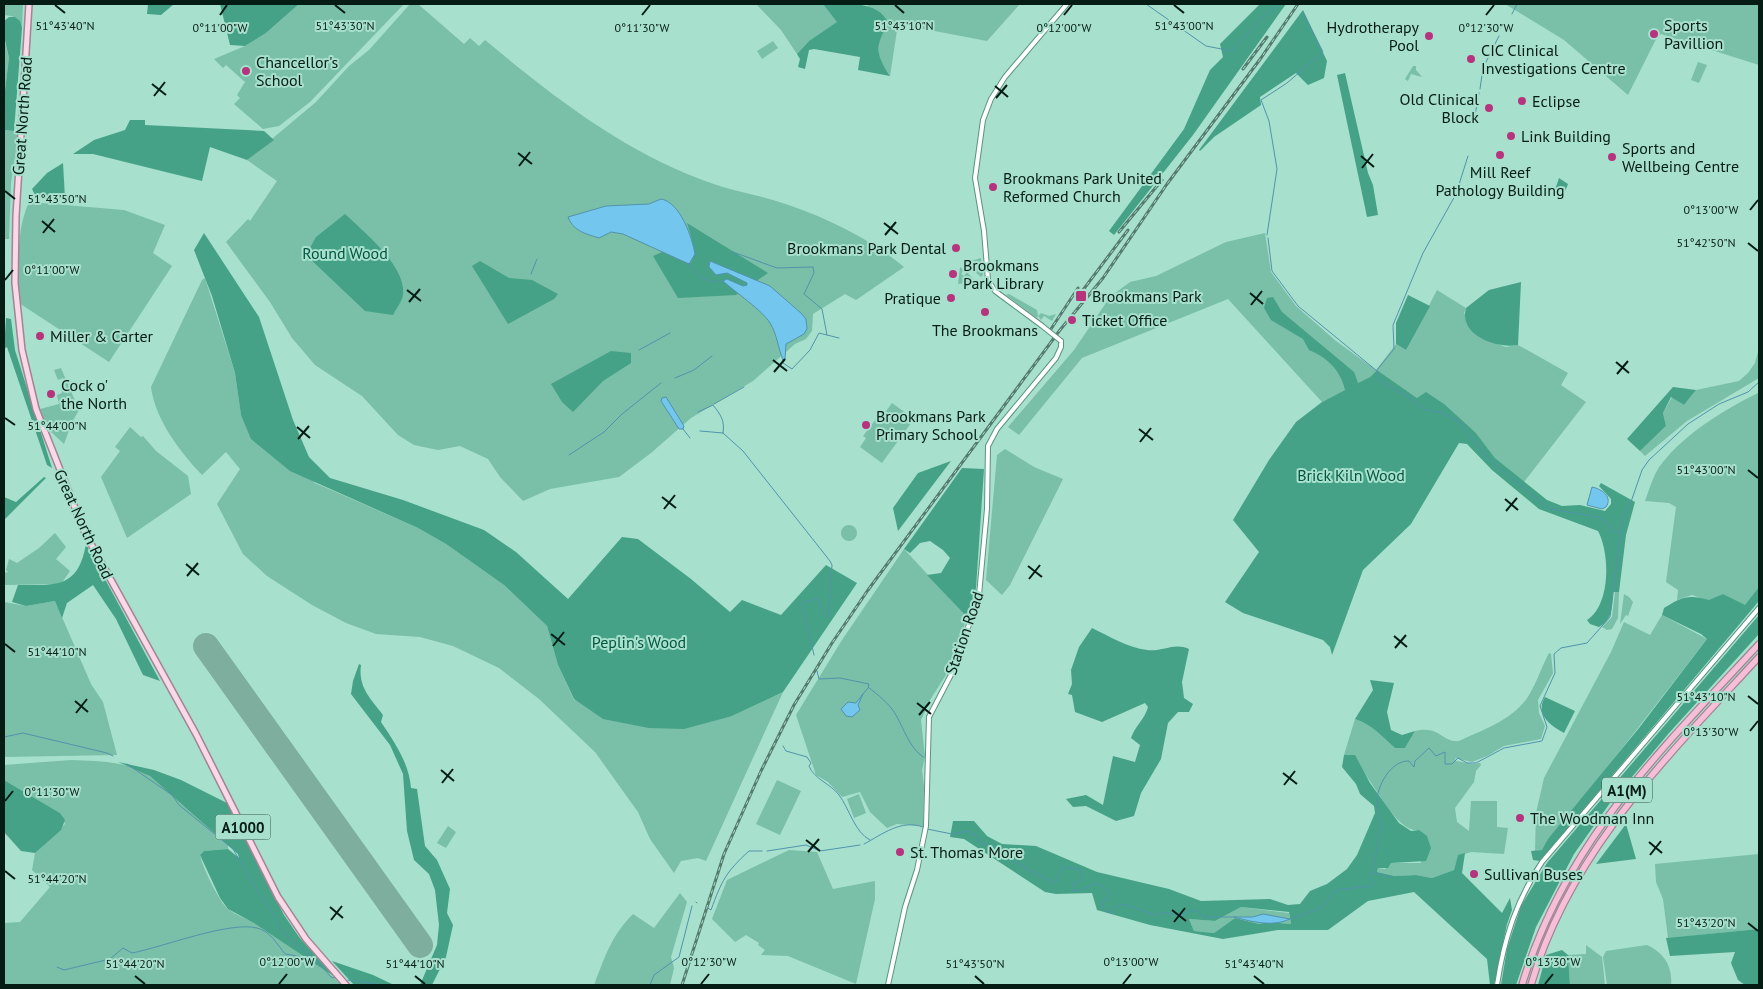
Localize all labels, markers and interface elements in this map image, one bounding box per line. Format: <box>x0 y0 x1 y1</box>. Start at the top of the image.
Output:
place label: Sports Pavillion <box>1664 15 1723 53</box>
place label: Hydrotherapy Pool <box>1327 17 1420 55</box>
text: 51°43'40"N <box>35 18 95 33</box>
text: 51°43'30"N <box>315 18 375 33</box>
text: 51°43'10"N <box>874 18 934 33</box>
text: 51°43'00"N <box>1154 18 1214 33</box>
text: 0°11'00"W <box>193 20 247 35</box>
text: 0°11'30"W <box>615 20 669 35</box>
text: 0°12'00"W <box>1037 20 1091 35</box>
text: 0°12'30"W <box>1459 20 1513 35</box>
marker: Sports Pavillion <box>1648 28 1660 40</box>
marker: Hydrotherapy Pool <box>1423 30 1435 42</box>
place label: CIC Clinical Investigations Centre <box>1481 40 1626 78</box>
place label: Chancellor's School <box>256 52 338 90</box>
marker: CIC Clinical Investigations Centre <box>1465 53 1477 65</box>
street label: Great North Road <box>8 56 36 176</box>
marker: Chancellor's School <box>240 65 252 77</box>
place label: Old Clinical Block <box>1400 89 1479 127</box>
place label: Eclipse <box>1532 91 1580 111</box>
marker: Eclipse <box>1516 95 1528 107</box>
marker: Old Clinical Block <box>1483 102 1495 114</box>
place label: Link Building <box>1521 126 1611 146</box>
marker: Link Building <box>1505 130 1517 142</box>
place label: Sports and Wellbeing Centre <box>1622 138 1739 176</box>
marker: Mill Reef Pathology Building <box>1494 149 1506 161</box>
marker: Sports and Wellbeing Centre <box>1606 151 1618 163</box>
place label: Mill Reef Pathology Building <box>1435 162 1565 200</box>
place label: Brookmans Park United Reformed Church <box>1003 168 1162 206</box>
marker: Brookmans Park United Reformed Church <box>987 181 999 193</box>
text: 51°43'50"N <box>27 191 87 206</box>
text: 0°13'00"W <box>1684 202 1738 217</box>
text: 51°42'50"N <box>1676 235 1736 250</box>
place label: Brookmans Park Dental <box>787 238 946 258</box>
marker: Brookmans Park Dental <box>950 242 962 254</box>
park label: Round Wood <box>302 243 388 263</box>
place label: Brookmans Park Library <box>963 255 1044 293</box>
text: 0°11'00"W <box>25 262 79 277</box>
marker: Brookmans Park Library <box>947 268 959 280</box>
place label: Brookmans Park <box>1092 286 1202 306</box>
place label: Pratique <box>884 288 941 308</box>
marker: Brookmans Park <box>1074 289 1088 303</box>
marker: Pratique <box>945 292 957 304</box>
marker: The Brookmans <box>979 306 991 318</box>
place label: Ticket Office <box>1082 310 1167 330</box>
marker: Ticket Office <box>1066 314 1078 326</box>
place label: The Brookmans <box>932 320 1038 340</box>
place label: Miller & Carter <box>50 326 154 346</box>
marker: Miller & Carter <box>34 330 46 342</box>
place label: Cock o' the North <box>61 375 127 413</box>
marker: Cock o' the North <box>45 388 57 400</box>
place label: Brookmans Park Primary School <box>876 406 986 444</box>
text: 51°44'00"N <box>27 418 87 433</box>
marker: Brookmans Park Primary School <box>860 419 872 431</box>
text: 51°43'00"N <box>1676 462 1736 477</box>
park label: Brick Kiln Wood <box>1297 465 1405 485</box>
street label: Great North Road <box>50 466 118 582</box>
street label: Station Road <box>940 589 988 677</box>
park label: Peplin's Wood <box>592 632 686 652</box>
text: 51°44'10"N <box>27 644 87 659</box>
text: 51°43'10"N <box>1676 689 1736 704</box>
text: 0°13'30"W <box>1684 724 1738 739</box>
road number: A1(M) <box>1602 778 1652 802</box>
text: 0°11'30"W <box>25 784 79 799</box>
place label: The Woodman Inn <box>1530 808 1654 828</box>
marker: The Woodman Inn <box>1514 812 1526 824</box>
road number: A1000 <box>216 814 270 840</box>
place label: St. Thomas More <box>910 842 1023 862</box>
marker: St. Thomas More <box>894 846 906 858</box>
place label: Sullivan Buses <box>1484 864 1583 884</box>
marker: Sullivan Buses <box>1468 868 1480 880</box>
text: 51°44'20"N <box>27 871 87 886</box>
text: 51°43'20"N <box>1676 915 1736 930</box>
text: 0°12'00"W <box>260 954 314 969</box>
text: 0°12'30"W <box>682 954 736 969</box>
text: 0°13'00"W <box>1104 954 1158 969</box>
text: 0°13'30"W <box>1526 954 1580 969</box>
text: 51°44'20"N <box>105 956 165 971</box>
text: 51°44'10"N <box>385 956 445 971</box>
text: 51°43'50"N <box>945 956 1005 971</box>
text: 51°43'40"N <box>1224 956 1284 971</box>

